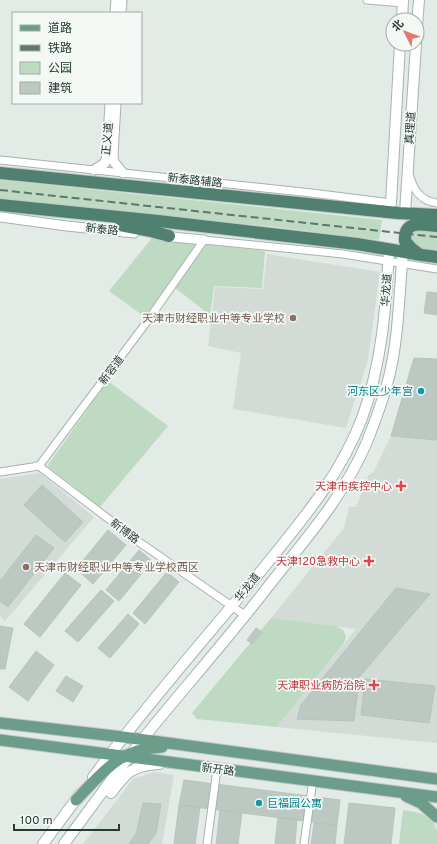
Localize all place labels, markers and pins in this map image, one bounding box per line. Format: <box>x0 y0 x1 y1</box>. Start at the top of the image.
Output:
place label: 天津市财经职业中等专业学校 <box>142 312 285 326</box>
marker: 天津市财经职业中等专业学校 <box>288 313 298 323</box>
place label: 河东区少年宫 <box>347 385 413 399</box>
marker: 河东区少年宫 <box>416 386 426 396</box>
place label: 天津市疾控中心 <box>315 480 392 494</box>
marker: 天津市疾控中心 <box>395 480 407 492</box>
place label: 天津120急救中心 <box>276 555 360 569</box>
marker: 天津120急救中心 <box>363 555 375 567</box>
place label: 天津市财经职业中等专业学校西区 <box>34 561 199 575</box>
marker: 天津市财经职业中等专业学校西区 <box>21 562 31 572</box>
place label: 天津职业病防治院 <box>277 679 365 693</box>
marker: 天津职业病防治院 <box>368 679 380 691</box>
place label: 巨福园公寓 <box>267 797 322 811</box>
marker: 巨福园公寓 <box>254 798 264 808</box>

